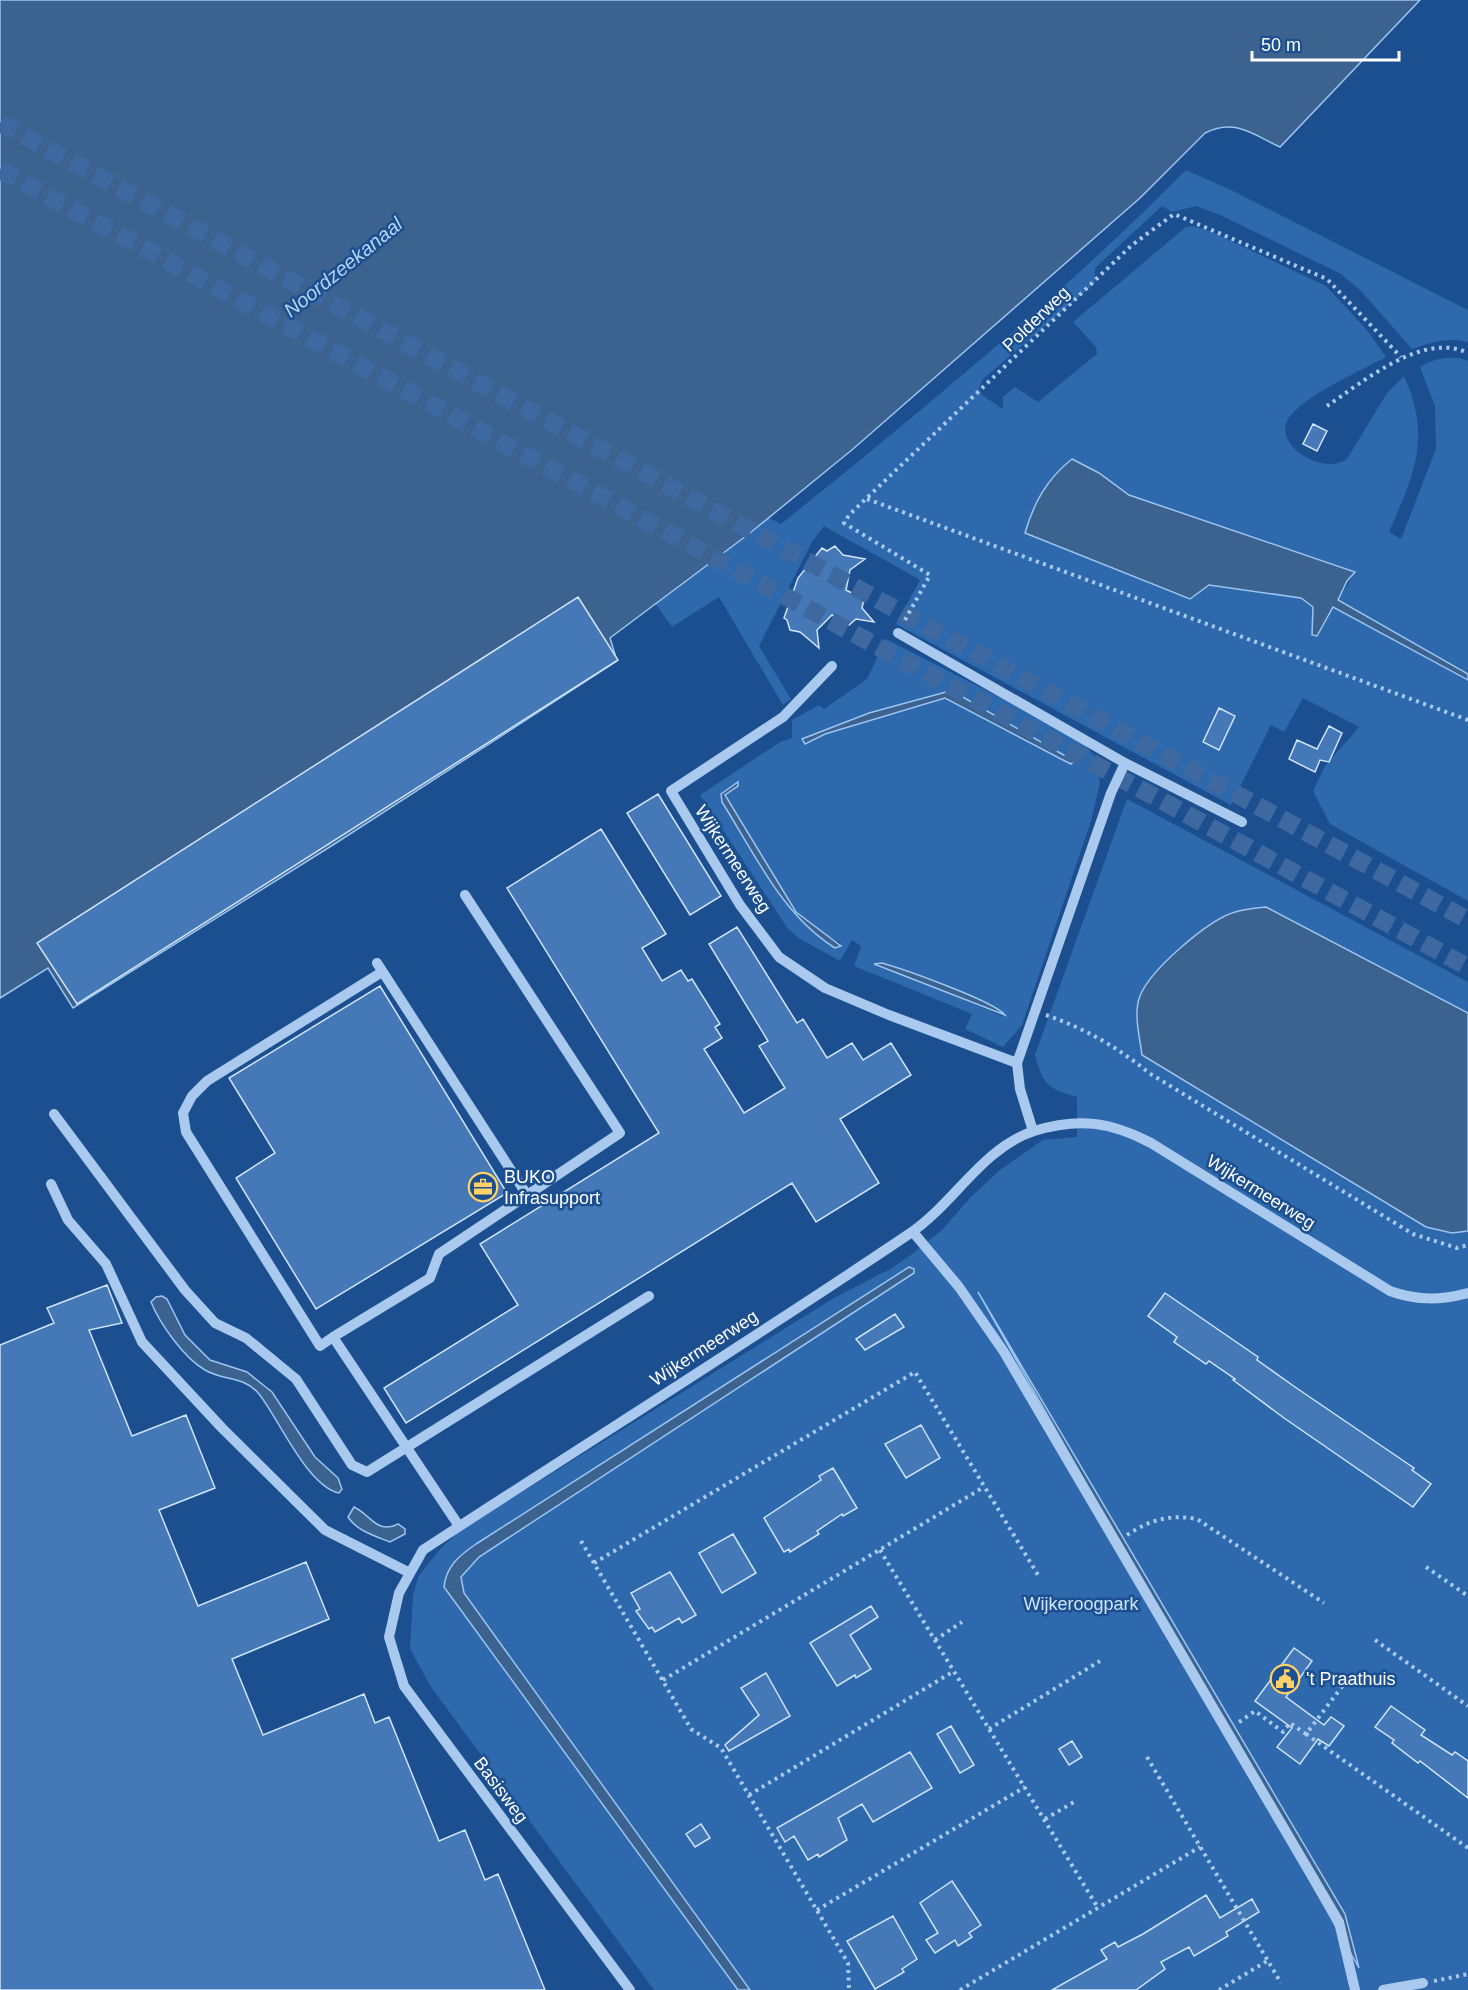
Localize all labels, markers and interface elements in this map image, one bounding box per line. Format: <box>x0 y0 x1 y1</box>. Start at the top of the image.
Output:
scale bar <box>1252 24 1399 62</box>
text: 50 m <box>1261 35 1301 55</box>
water label: Noordzeekanaal <box>279 212 407 321</box>
street label: Polderweg <box>998 282 1074 356</box>
street label: Wijkermeerweg <box>691 802 775 916</box>
street label: Wijkermeerweg <box>1203 1151 1319 1233</box>
place label: BUKO Infrasupport <box>504 1167 600 1208</box>
office icon: BUKO Infrasupport <box>467 1171 499 1203</box>
street label: Wijkermeerweg <box>647 1306 761 1390</box>
park label: Wijkeroogpark <box>1023 1594 1140 1614</box>
public building icon: 't Praathuis <box>1269 1663 1301 1695</box>
place label: 't Praathuis <box>1306 1669 1395 1689</box>
street label: Basisweg <box>470 1753 532 1827</box>

